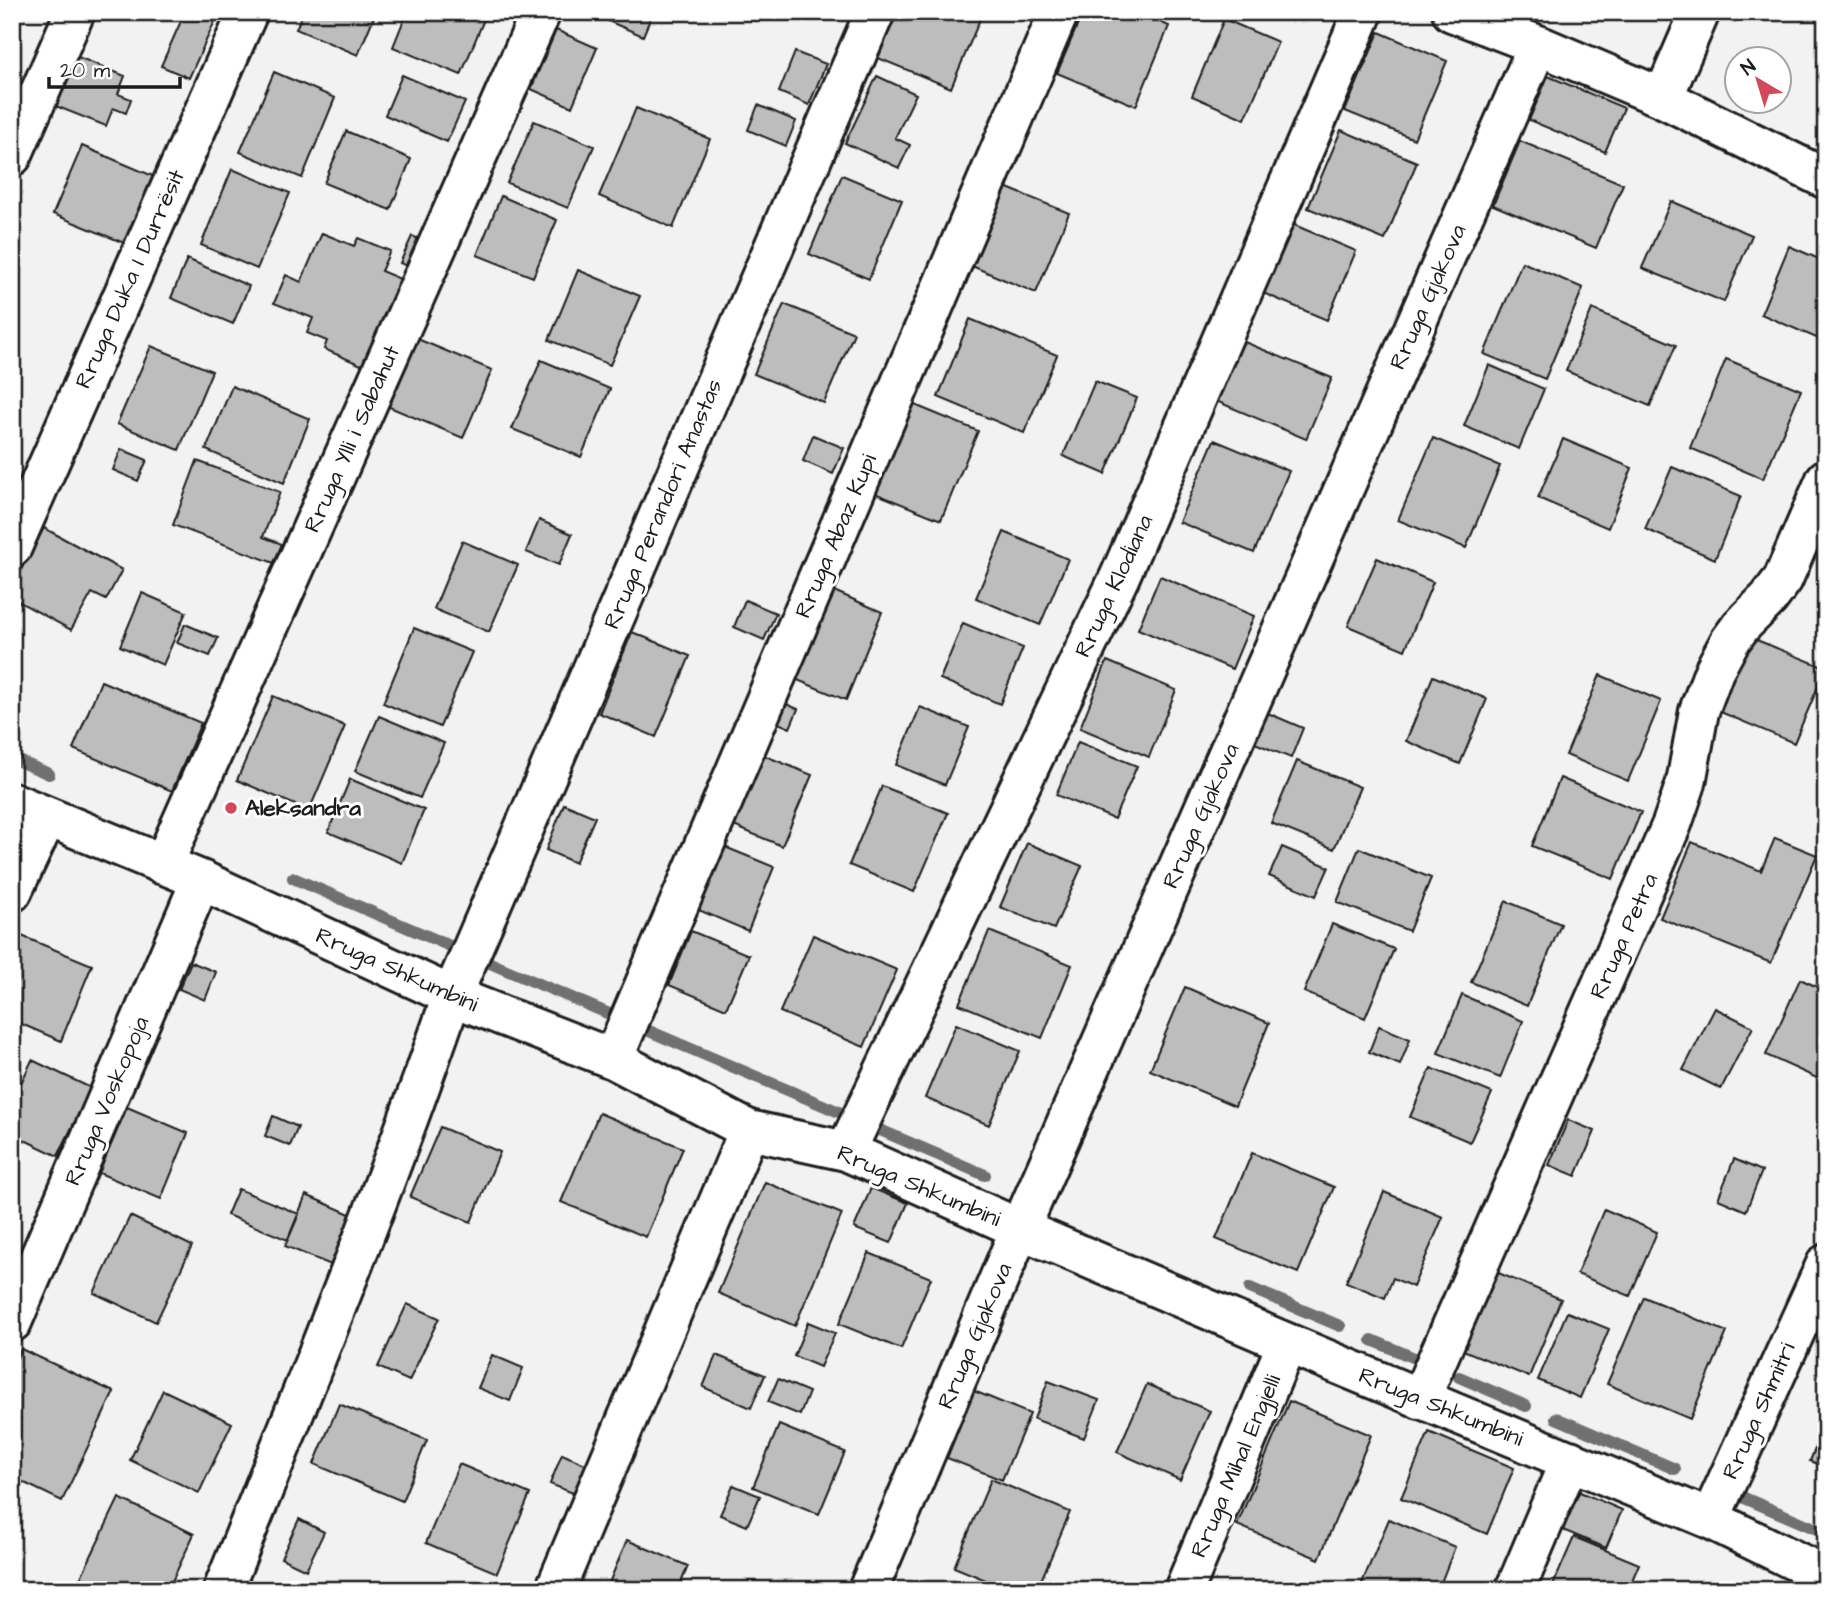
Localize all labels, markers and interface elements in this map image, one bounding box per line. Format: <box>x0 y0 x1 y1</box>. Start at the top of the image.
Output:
scale bar <box>49 46 180 90</box>
north arrow <box>1722 46 1792 116</box>
text: N <box>1735 53 1762 82</box>
text: 20 m <box>60 56 111 85</box>
street label: Rruga Duka I Durrësit <box>67 164 194 394</box>
street label: Rruga Gjakova <box>1382 219 1475 375</box>
street label: Rruga Ylli i Sabahut <box>296 340 409 538</box>
street label: Rruga Perandori Anastas <box>596 374 731 634</box>
street label: Rruga Abaz Kupi <box>787 449 886 623</box>
street label: Rruga Klodiana <box>1067 509 1162 663</box>
street label: Rruga Gjakova <box>1155 738 1248 894</box>
place label: Aleksandra <box>245 792 361 824</box>
marker: Aleksandra <box>223 800 239 816</box>
street label: Rruga Petra <box>1582 868 1667 1004</box>
street label: Rruga Shkumbini <box>310 920 484 1021</box>
street label: Rruga Voskopoja <box>57 1011 158 1191</box>
street label: Rruga Shkumbini <box>832 1137 1006 1236</box>
street label: Rruga Gjakova <box>930 1258 1021 1414</box>
street label: Rruga Shmitri <box>1715 1337 1805 1485</box>
street label: Rruga Shkumbini <box>1354 1359 1529 1456</box>
street label: Rruga Mihal Engjelli <box>1183 1369 1290 1563</box>

